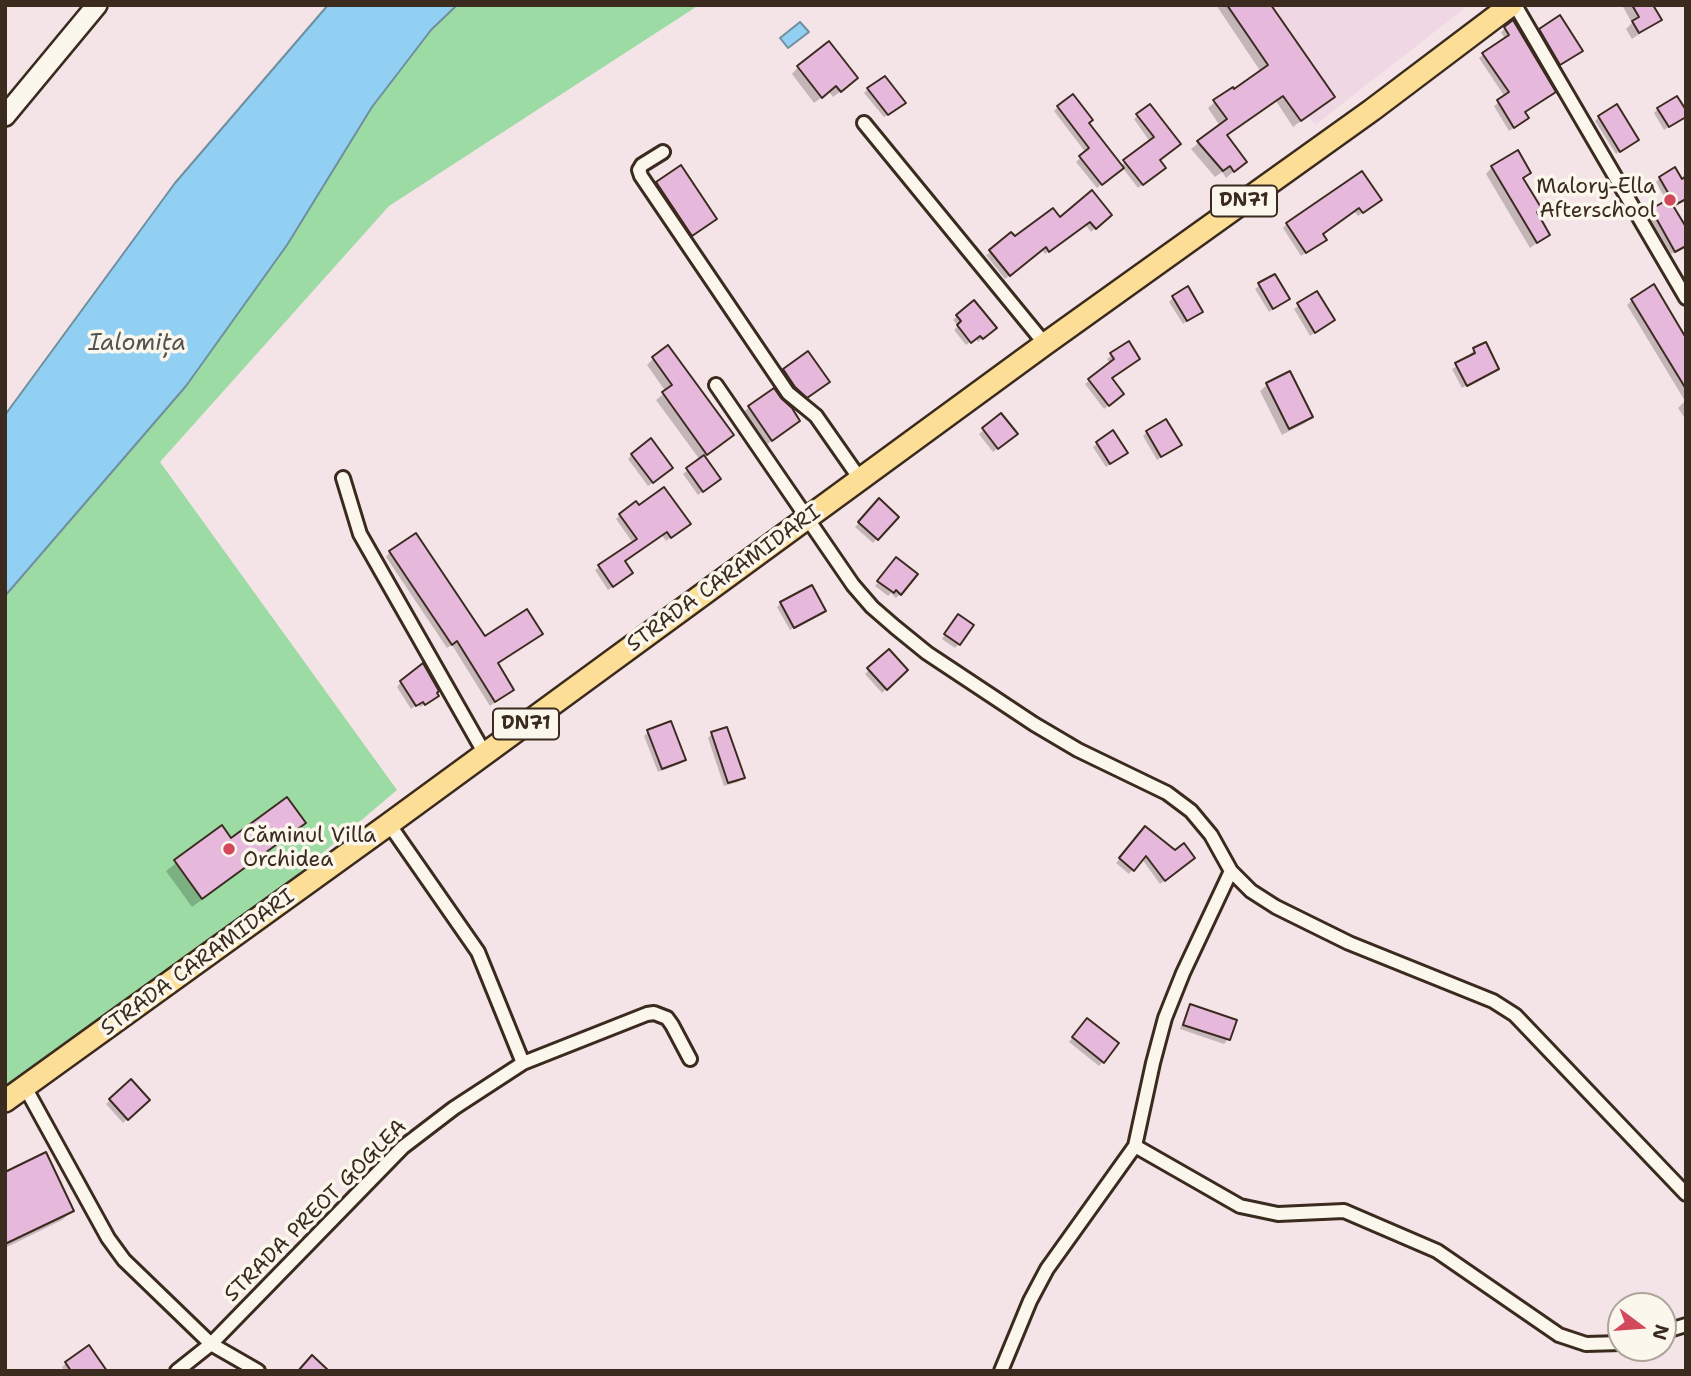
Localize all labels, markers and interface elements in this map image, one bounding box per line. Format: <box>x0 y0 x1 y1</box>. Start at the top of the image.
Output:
place label: Malory-Ella Afterschool <box>1536 175 1656 225</box>
road number: DN71 <box>1211 186 1277 216</box>
marker: Malory-Ella Afterschool <box>1662 192 1678 208</box>
water label: Ialomița <box>88 330 186 358</box>
street label: STRADA CARAMIDARI <box>622 500 826 658</box>
road number: DN71 <box>493 708 559 740</box>
place label: Căminul Villa Orchidea <box>243 824 376 874</box>
marker: Căminul Villa Orchidea <box>221 841 237 857</box>
street label: STRADA CARAMIDARI <box>96 884 300 1042</box>
street label: STRADA PREOT GOGLEA <box>220 1115 412 1307</box>
north arrow <box>1607 1292 1677 1362</box>
text: N <box>1647 1322 1675 1343</box>

